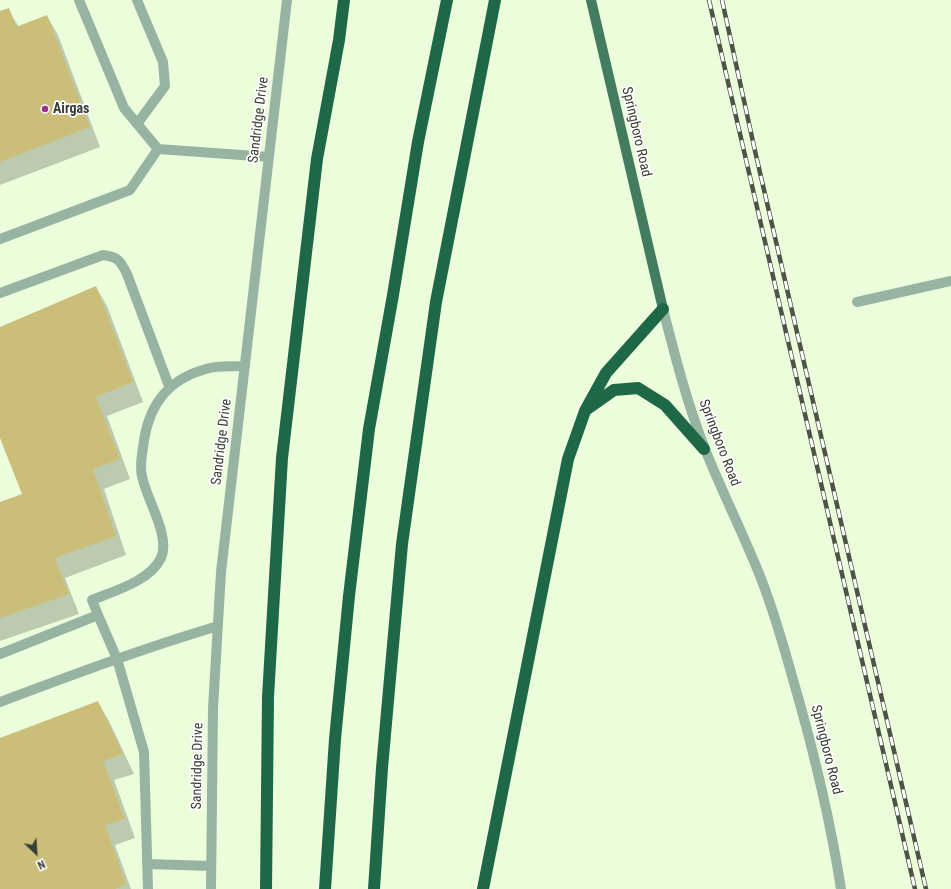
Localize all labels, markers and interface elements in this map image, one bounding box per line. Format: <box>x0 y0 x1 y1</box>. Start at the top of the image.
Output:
street label: Sandridge Drive <box>245 76 273 164</box>
street label: Springboro Road <box>617 85 655 179</box>
place label: Airgas <box>53 101 89 117</box>
marker: Airgas <box>40 104 50 114</box>
street label: Springboro Road <box>695 397 743 489</box>
street label: Sandridge Drive <box>208 398 236 486</box>
street label: Springboro Road <box>807 703 845 797</box>
street label: Sandridge Drive <box>189 722 207 810</box>
north arrow <box>16 833 56 873</box>
text: N <box>35 857 47 872</box>

